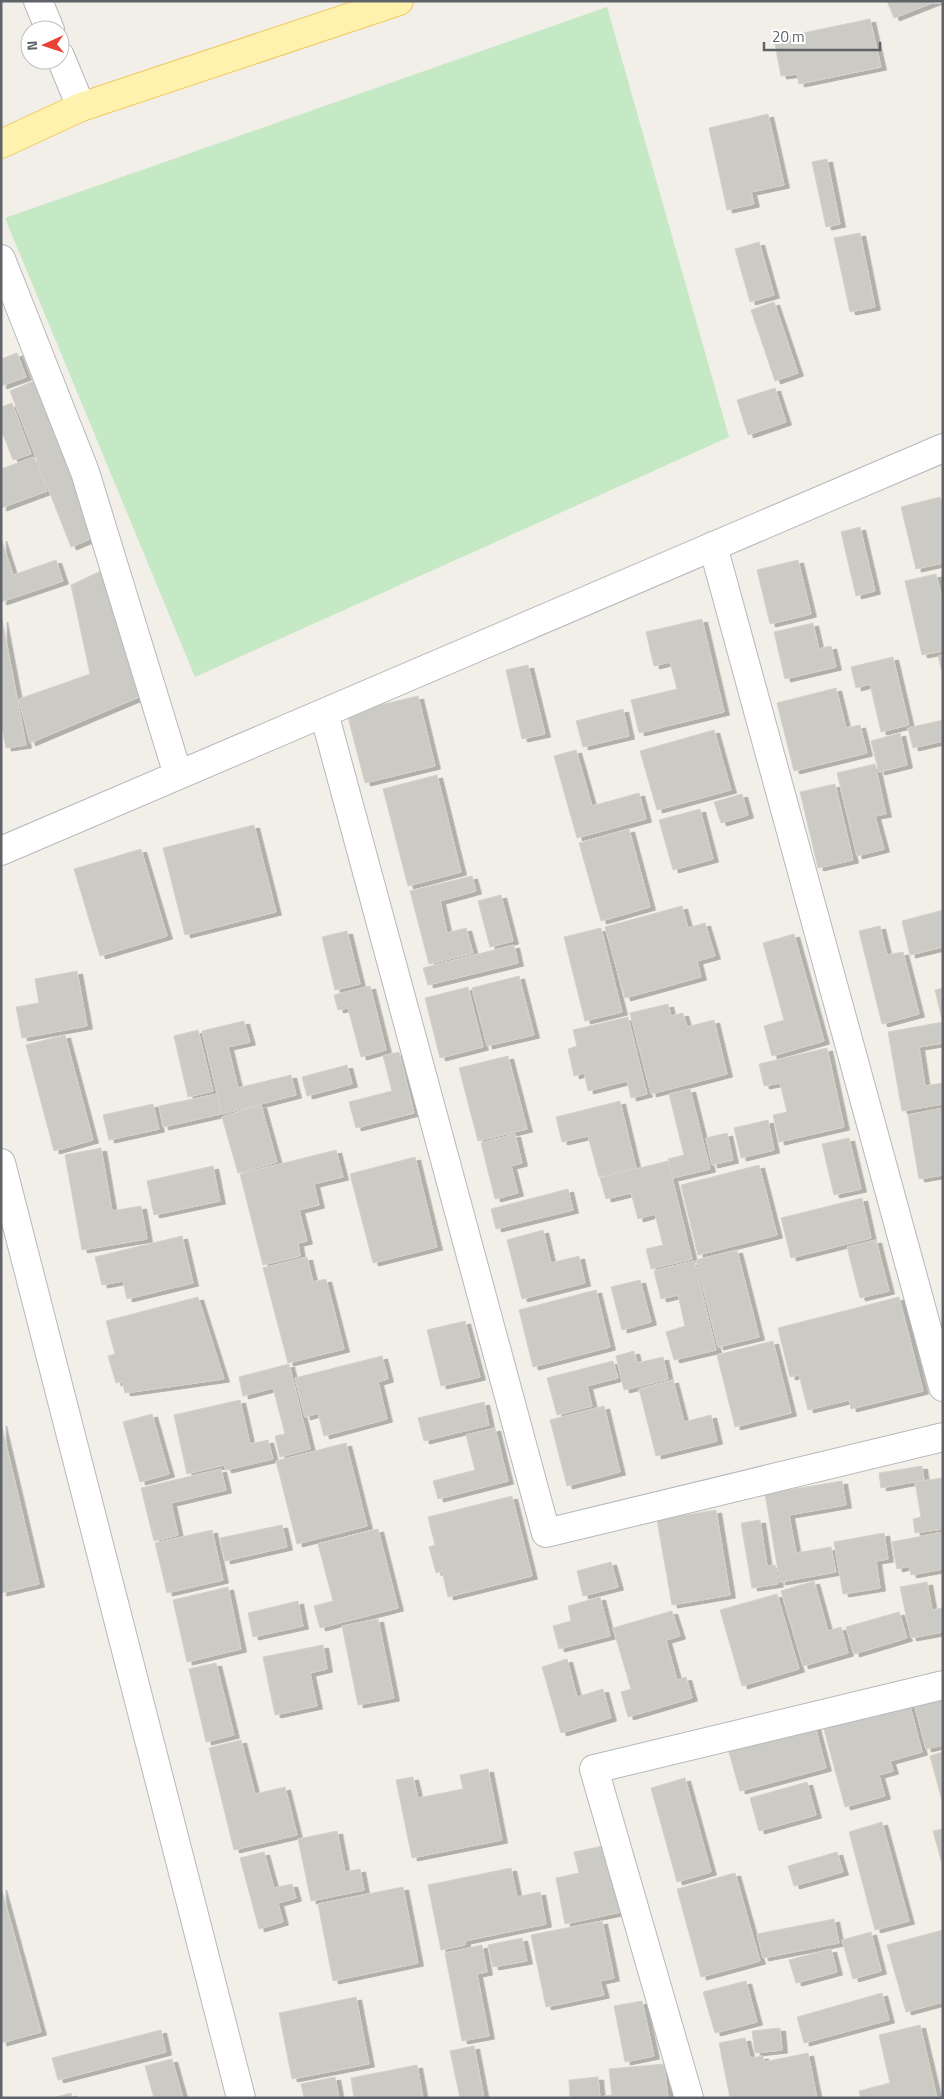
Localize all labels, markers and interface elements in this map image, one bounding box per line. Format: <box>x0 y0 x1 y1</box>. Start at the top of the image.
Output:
north arrow <box>20 20 70 70</box>
scale bar <box>764 20 880 52</box>
text: 20 m <box>772 25 805 48</box>
text: N <box>21 40 42 51</box>

